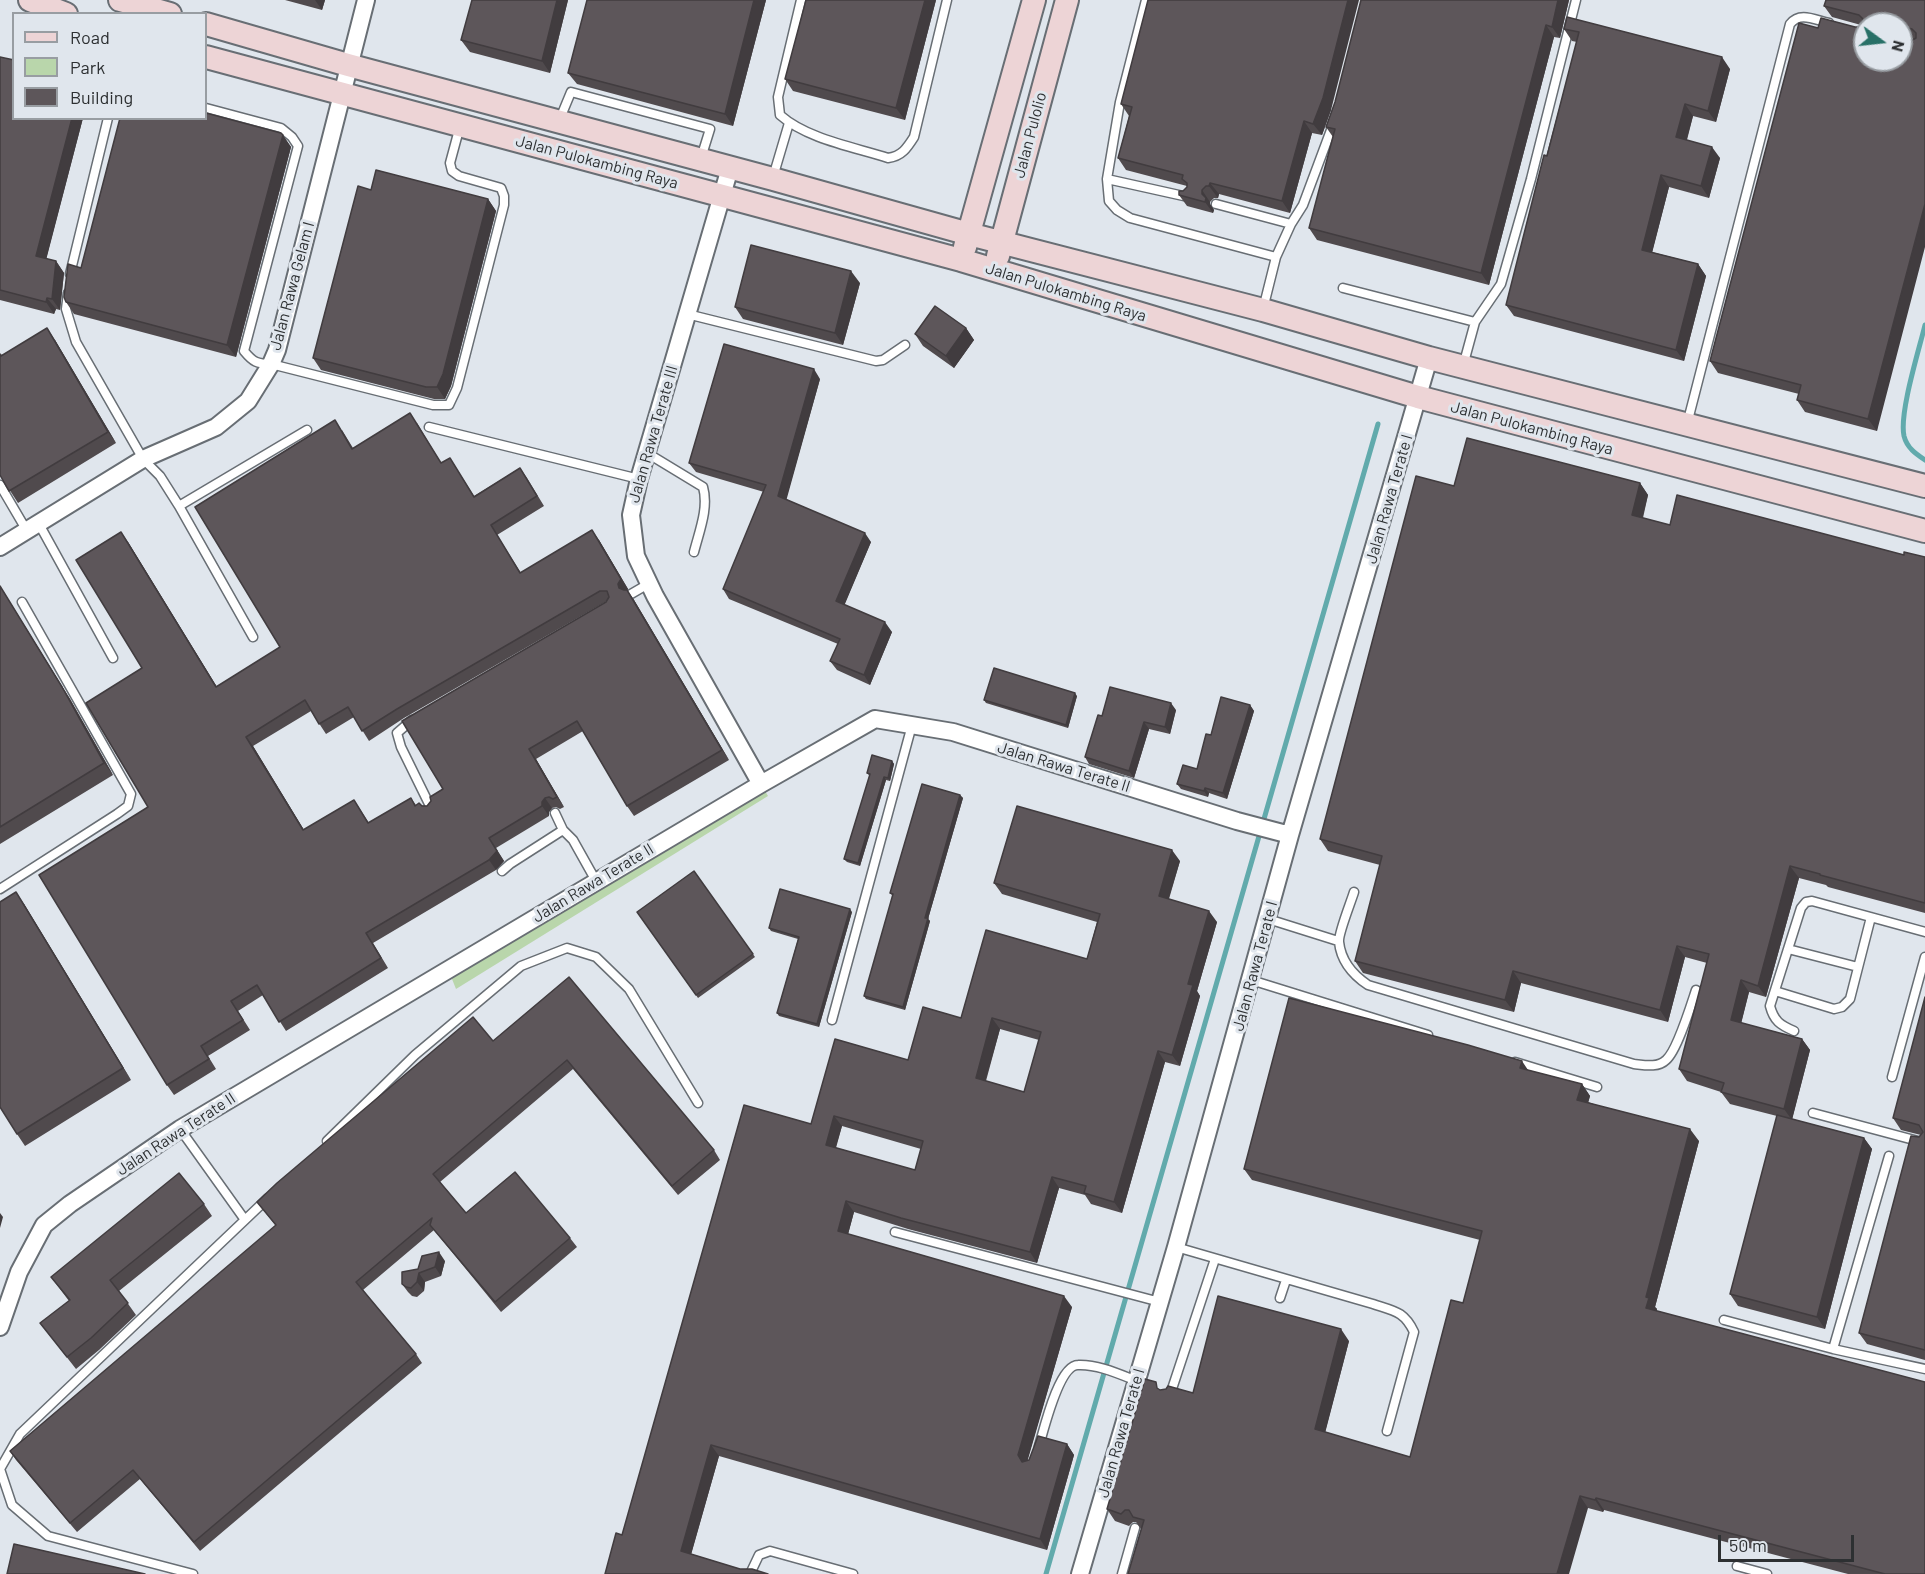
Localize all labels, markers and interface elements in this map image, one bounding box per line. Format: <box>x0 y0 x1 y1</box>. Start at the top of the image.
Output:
legend <box>12 12 207 120</box>
north arrow <box>1853 12 1913 72</box>
text: Road <box>70 26 110 48</box>
text: N <box>1888 39 1909 54</box>
text: Park <box>70 56 105 78</box>
text: Building <box>70 86 133 108</box>
street label: Jalan Pulolio <box>1009 90 1051 180</box>
street label: Jalan Pulokambing Raya <box>514 131 680 193</box>
street label: Jalan Rawa Gelam I <box>266 220 318 352</box>
street label: Jalan Pulokambing Raya <box>983 258 1149 326</box>
street label: Jalan Rawa Terate III <box>624 363 682 505</box>
street label: Jalan Pulokambing Raya <box>1449 397 1615 459</box>
street label: Jalan Rawa Terate I <box>1361 432 1417 566</box>
street label: Jalan Rawa Terate II <box>995 738 1133 796</box>
street label: Jalan Rawa Terate II <box>529 839 657 927</box>
street label: Jalan Rawa Terate I <box>1228 899 1282 1033</box>
street label: Jalan Rawa Terate II <box>113 1088 239 1180</box>
street label: Jalan Rawa Terate I <box>1093 1366 1149 1500</box>
scale bar <box>1721 1523 1858 1561</box>
text: 50 m <box>1729 1534 1767 1556</box>

